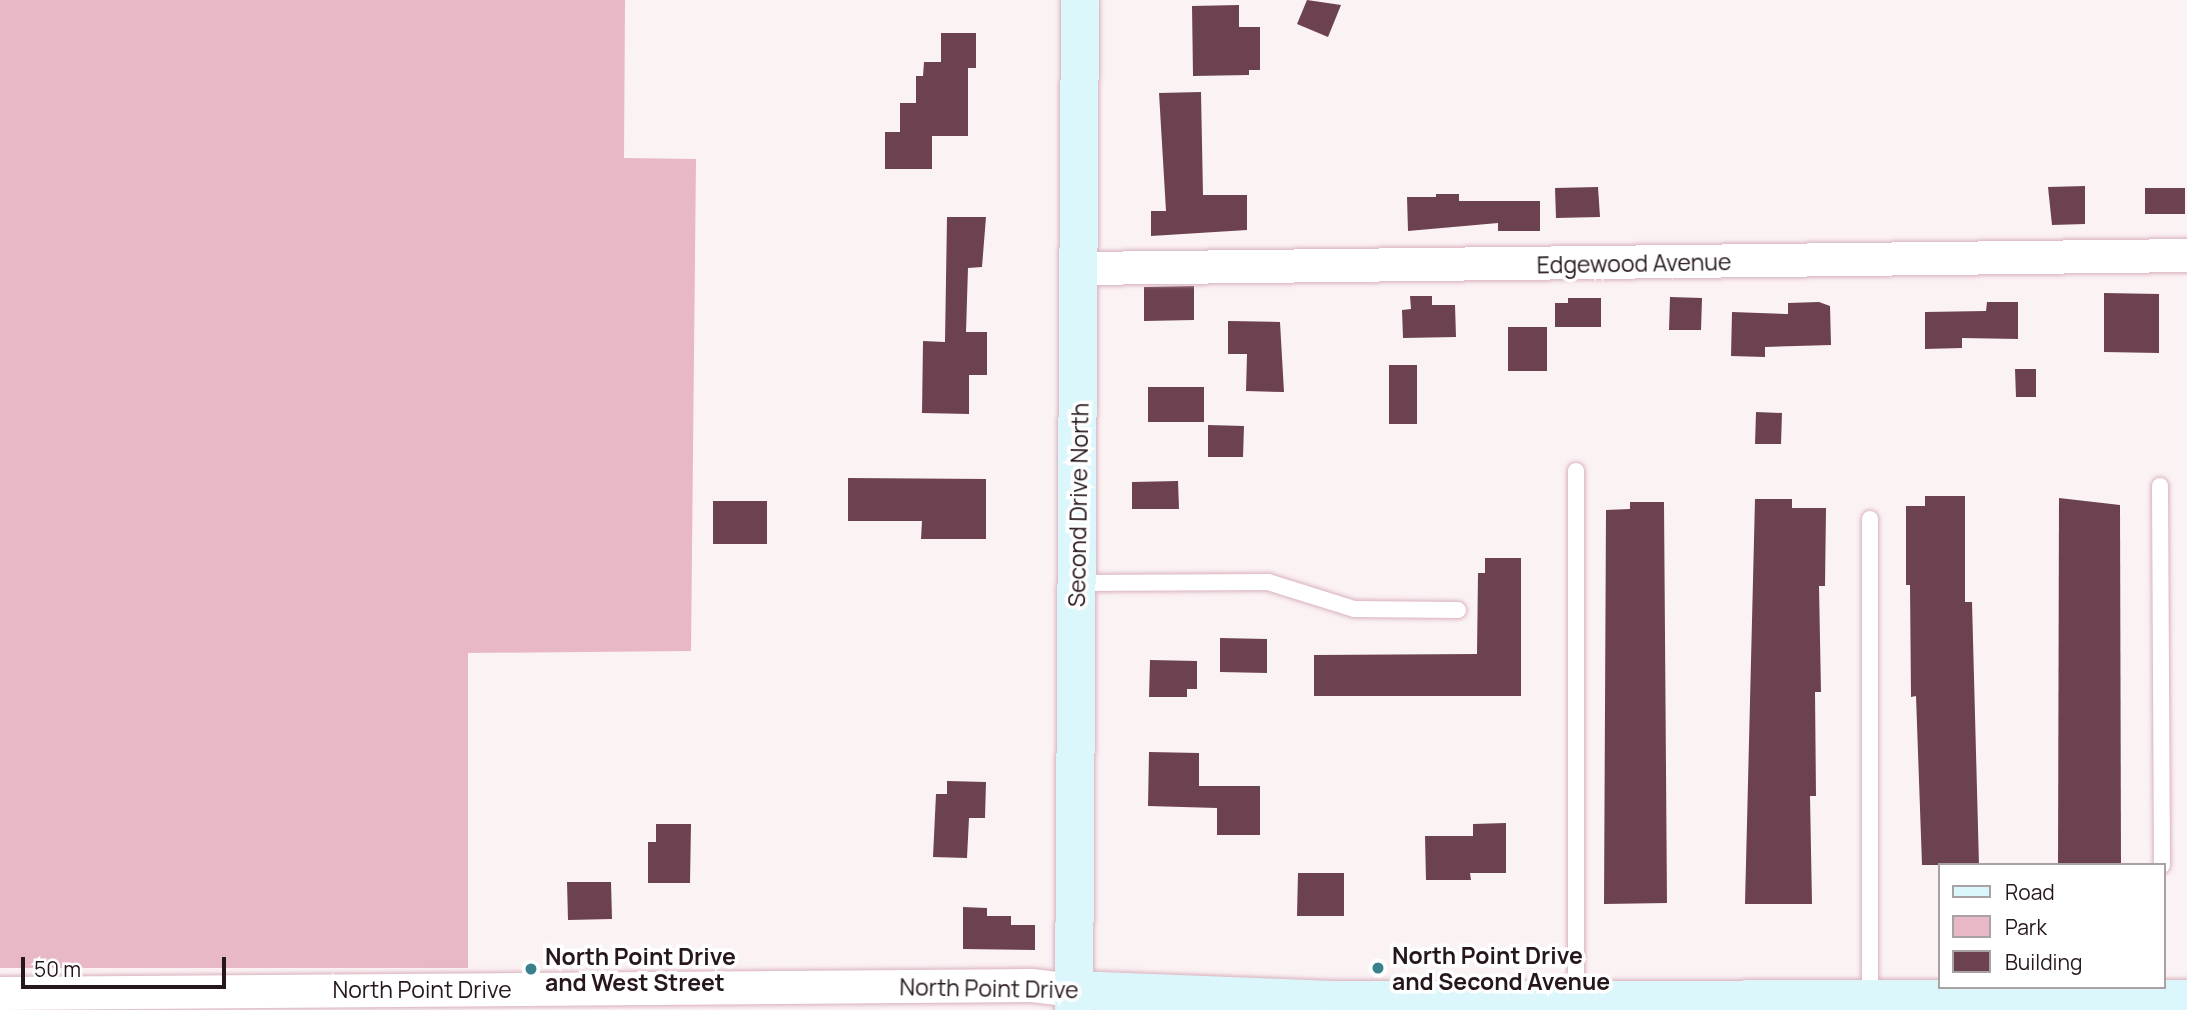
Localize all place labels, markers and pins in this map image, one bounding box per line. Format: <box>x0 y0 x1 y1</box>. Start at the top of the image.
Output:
place label: North Point Drive and Second Avenue <box>1392 941 1610 995</box>
place label: North Point Drive and West Street <box>545 942 736 996</box>
marker: North Point Drive and Second Avenue <box>1370 960 1386 976</box>
marker: North Point Drive and West Street <box>523 961 539 977</box>

